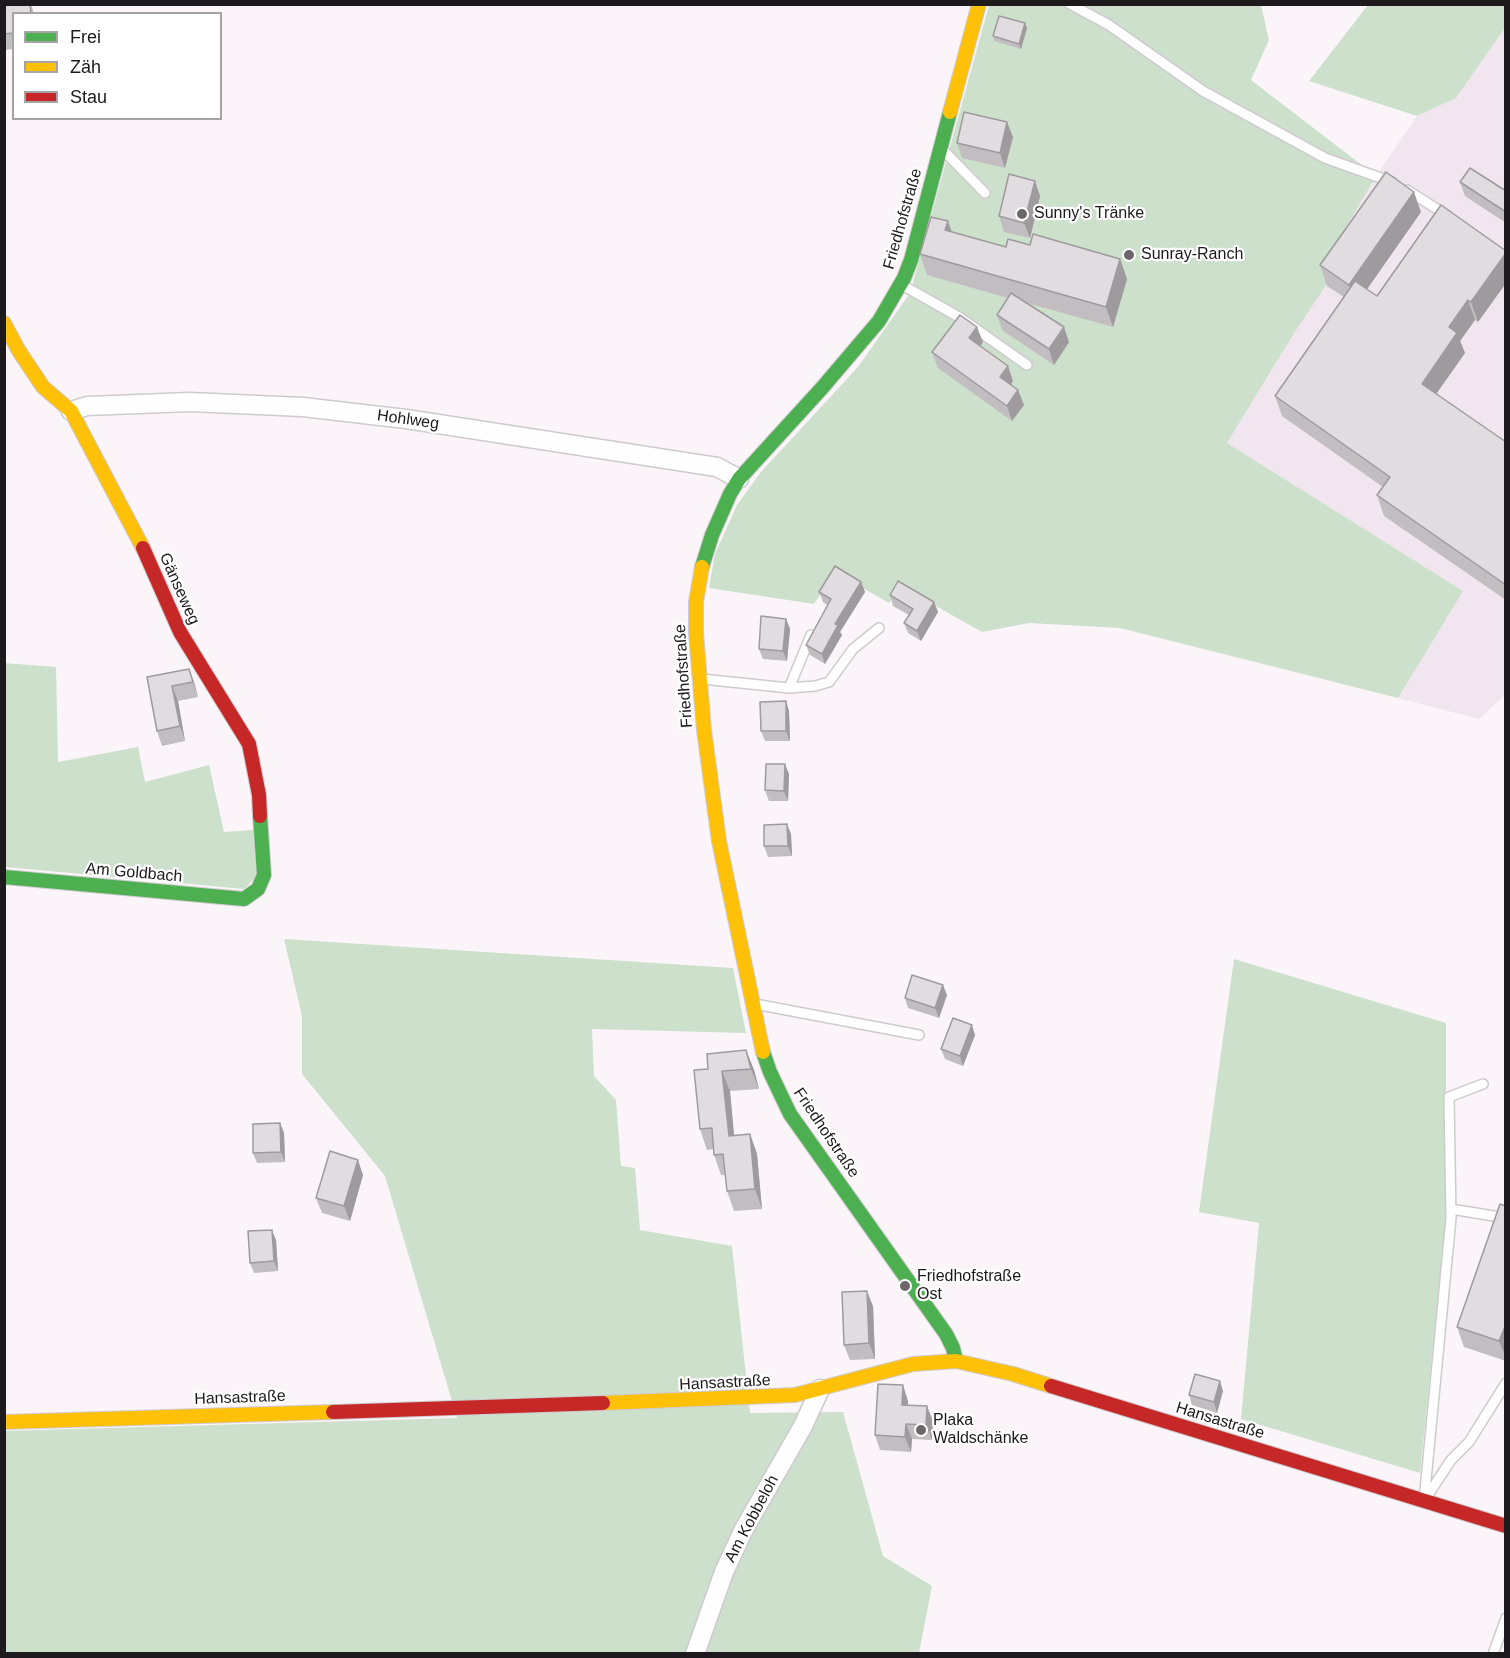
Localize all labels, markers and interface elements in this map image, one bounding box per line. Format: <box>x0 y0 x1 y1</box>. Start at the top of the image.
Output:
legend <box>12 12 222 120</box>
text: Frei <box>70 27 101 47</box>
text: Zäh <box>70 57 101 77</box>
text: Stau <box>70 87 107 107</box>
street label: Friedhofstraße <box>879 166 927 272</box>
place label: Sunny's Tränke <box>1034 204 1144 224</box>
marker: Sunny's Tränke <box>1015 207 1029 221</box>
place label: Sunray-Ranch <box>1141 245 1243 265</box>
marker: Sunray-Ranch <box>1122 248 1136 262</box>
street label: Hohlweg <box>376 406 440 434</box>
street label: Gänseweg <box>155 550 203 628</box>
street label: Friedhofstraße <box>671 623 697 729</box>
street label: Am Goldbach <box>85 859 183 887</box>
street label: Friedhofstraße <box>789 1085 863 1181</box>
place label: Friedhofstraße Ost <box>917 1267 1021 1305</box>
marker: Friedhofstraße Ost <box>898 1279 912 1293</box>
street label: Hansastraße <box>679 1371 771 1395</box>
street label: Hansastraße <box>194 1387 286 1409</box>
street label: Hansastraße <box>1173 1398 1267 1444</box>
place label: Plaka Waldschänke <box>933 1411 1028 1449</box>
marker: Plaka Waldschänke <box>914 1423 928 1437</box>
street label: Am Kobbeloh <box>721 1472 783 1566</box>

